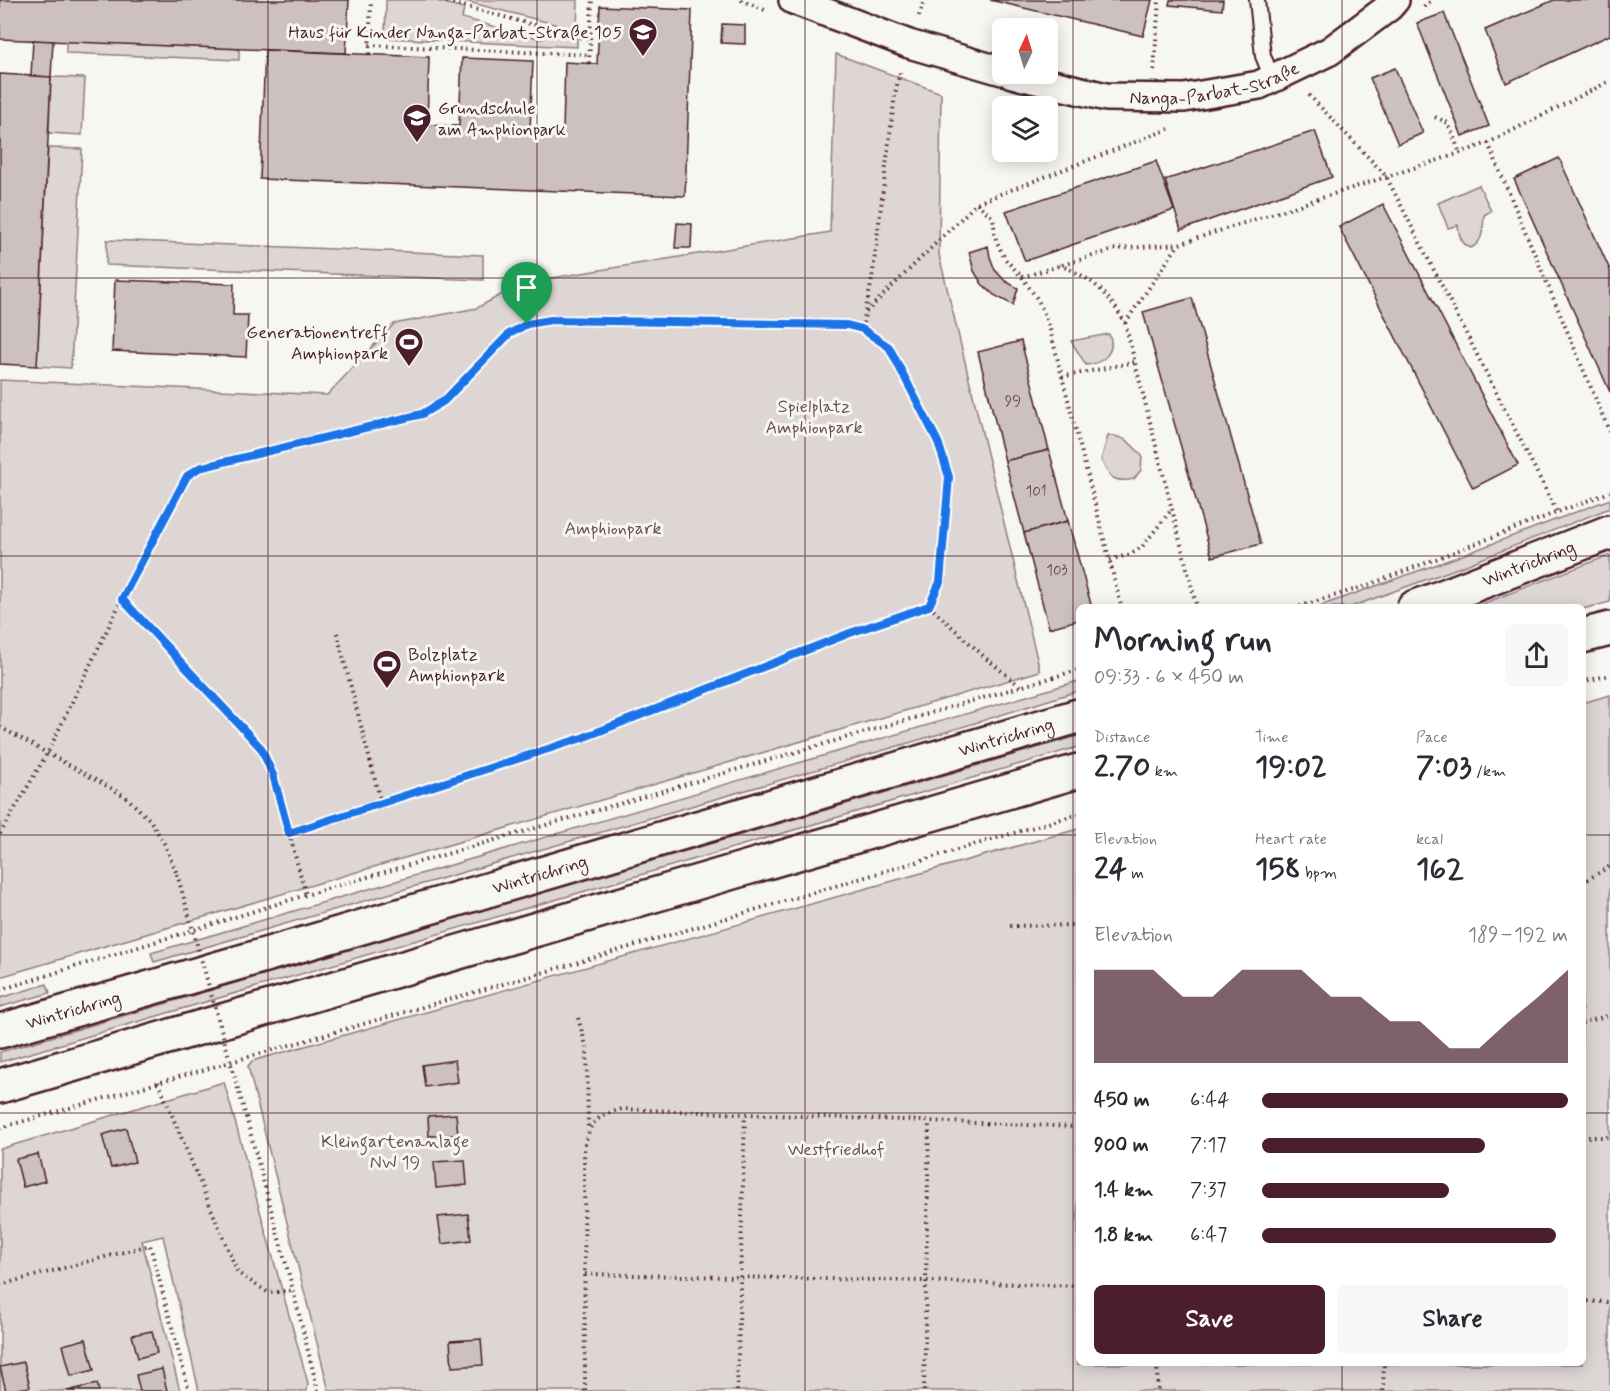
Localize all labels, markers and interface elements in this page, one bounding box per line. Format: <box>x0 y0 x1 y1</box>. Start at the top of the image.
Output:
school or university icon: Haus für Kinder Nanga-Parbat-Straße 105 <box>627 16 659 58</box>
north arrow <box>992 18 1058 84</box>
map controls <box>992 18 1058 162</box>
place label: Haus für Kinder Nanga-Parbat-Straße 105 <box>288 21 622 47</box>
street label: Nanga-Parbat-Straße <box>1129 57 1303 112</box>
button: layers <box>992 96 1058 162</box>
place label: Grundschule am Amphionpark <box>438 97 566 142</box>
school or university icon: Grundschule am Amphionpark <box>401 102 433 144</box>
pin <box>501 262 552 324</box>
icon: arrive <box>510 271 543 304</box>
place label: Generationentreff Amphionpark <box>246 321 388 366</box>
sports icon: Generationentreff Amphionpark <box>393 326 425 368</box>
house number: 99 <box>1005 392 1021 412</box>
park label: Spielplatz Amphionpark <box>766 395 862 440</box>
house number: 101 <box>1025 482 1047 502</box>
park label: Amphionpark <box>565 517 661 541</box>
street label: Wintrichring <box>1479 536 1579 593</box>
house number: 103 <box>1046 561 1068 581</box>
text: Morning run <box>1094 619 1272 663</box>
button: share <box>1505 624 1568 687</box>
place label: Bolzplatz Amphionpark <box>408 643 505 688</box>
sports icon: Bolzplatz Amphionpark <box>371 648 403 690</box>
text: 09:33 · 6 × 450 m <box>1094 664 1244 691</box>
street label: Wintrichring <box>956 713 1057 764</box>
text: Distance <box>1094 727 1150 748</box>
text: Time <box>1255 727 1289 748</box>
text: Pace <box>1416 727 1448 748</box>
text: 2.70 <box>1094 748 1150 787</box>
text: 19:02 <box>1255 748 1327 787</box>
text: 7:03 <box>1416 748 1472 787</box>
text: km <box>1150 761 1178 782</box>
text: /km <box>1472 761 1506 782</box>
text: Elevation <box>1094 829 1157 850</box>
text: Heart rate <box>1255 829 1327 850</box>
text: kcal <box>1416 829 1443 850</box>
street label: Wintrichring <box>490 850 591 901</box>
text: 24 <box>1094 850 1127 889</box>
text: 158 <box>1255 850 1301 889</box>
text: 162 <box>1416 850 1464 889</box>
text: m <box>1127 863 1144 884</box>
text: bpm <box>1301 863 1337 884</box>
text: Elevation <box>1094 922 1173 949</box>
text: 189–192 m <box>1468 922 1568 949</box>
street label: Wintrichring <box>23 986 124 1036</box>
text: 450 m <box>1094 1087 1150 1114</box>
text: 6:44 <box>1190 1087 1229 1114</box>
park label: Kleingartenanlage NW 19 <box>321 1130 469 1175</box>
text: 900 m <box>1094 1132 1149 1159</box>
text: 7:17 <box>1190 1132 1226 1159</box>
park label: Westfriedhof <box>787 1138 885 1162</box>
text: 1.4 km <box>1094 1177 1153 1204</box>
text: 7:37 <box>1190 1177 1227 1204</box>
text: 1.8 km <box>1094 1222 1153 1249</box>
text: 6:47 <box>1190 1222 1227 1249</box>
button: Save <box>1094 1285 1325 1354</box>
button: Share <box>1337 1285 1568 1354</box>

